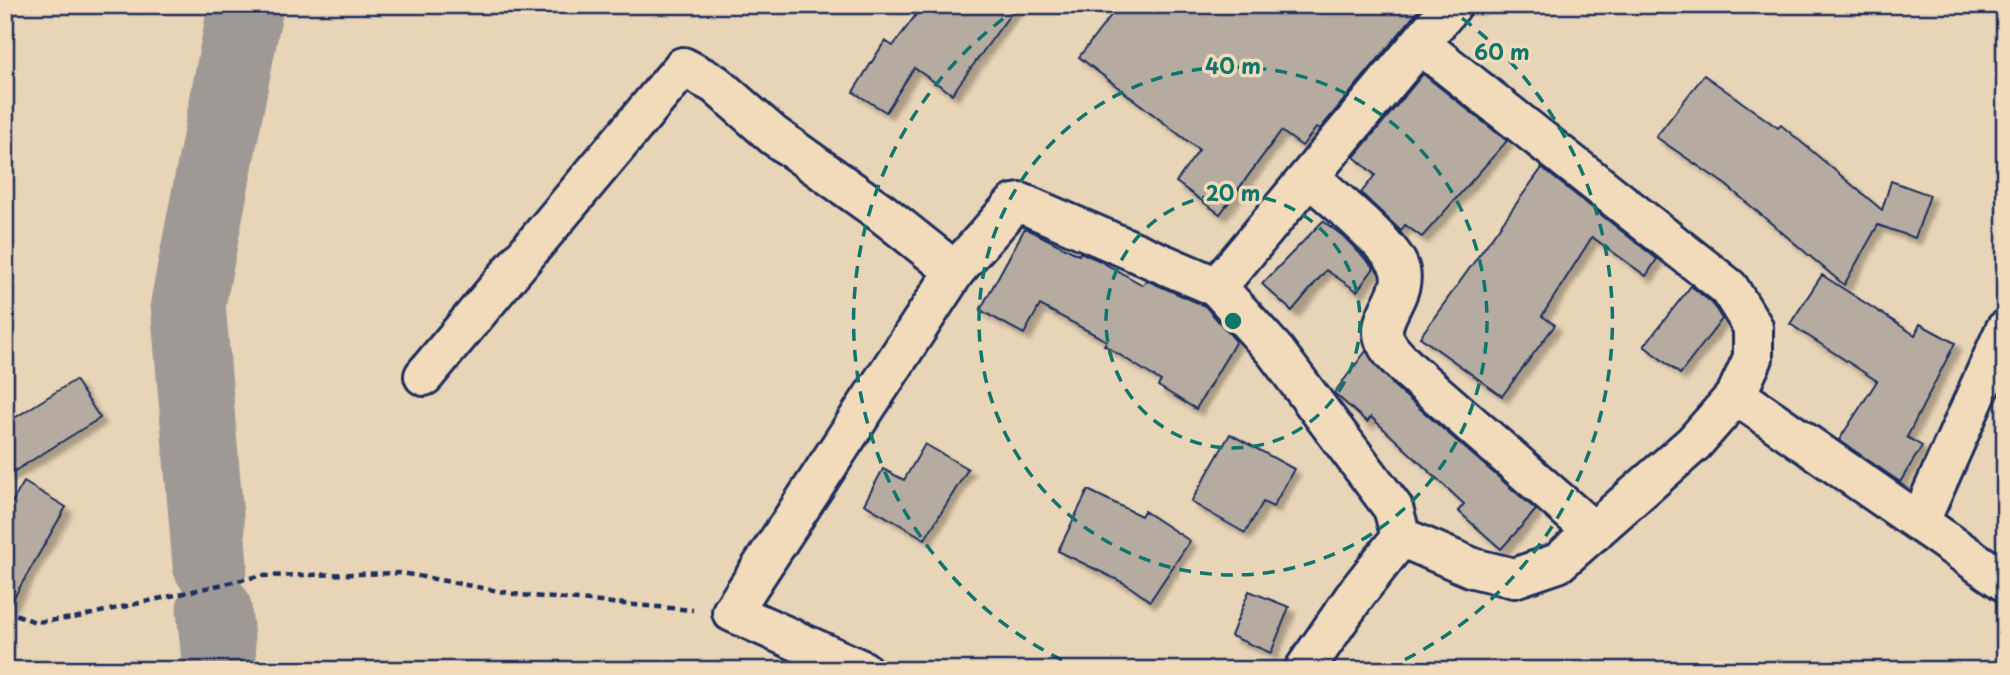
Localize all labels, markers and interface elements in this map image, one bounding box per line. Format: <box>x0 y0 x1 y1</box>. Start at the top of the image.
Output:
text: 60 m <box>1474 35 1530 67</box>
text: 40 m <box>1205 49 1261 81</box>
text: 20 m <box>1206 176 1260 208</box>
centre of rings <box>1221 309 1245 333</box>

